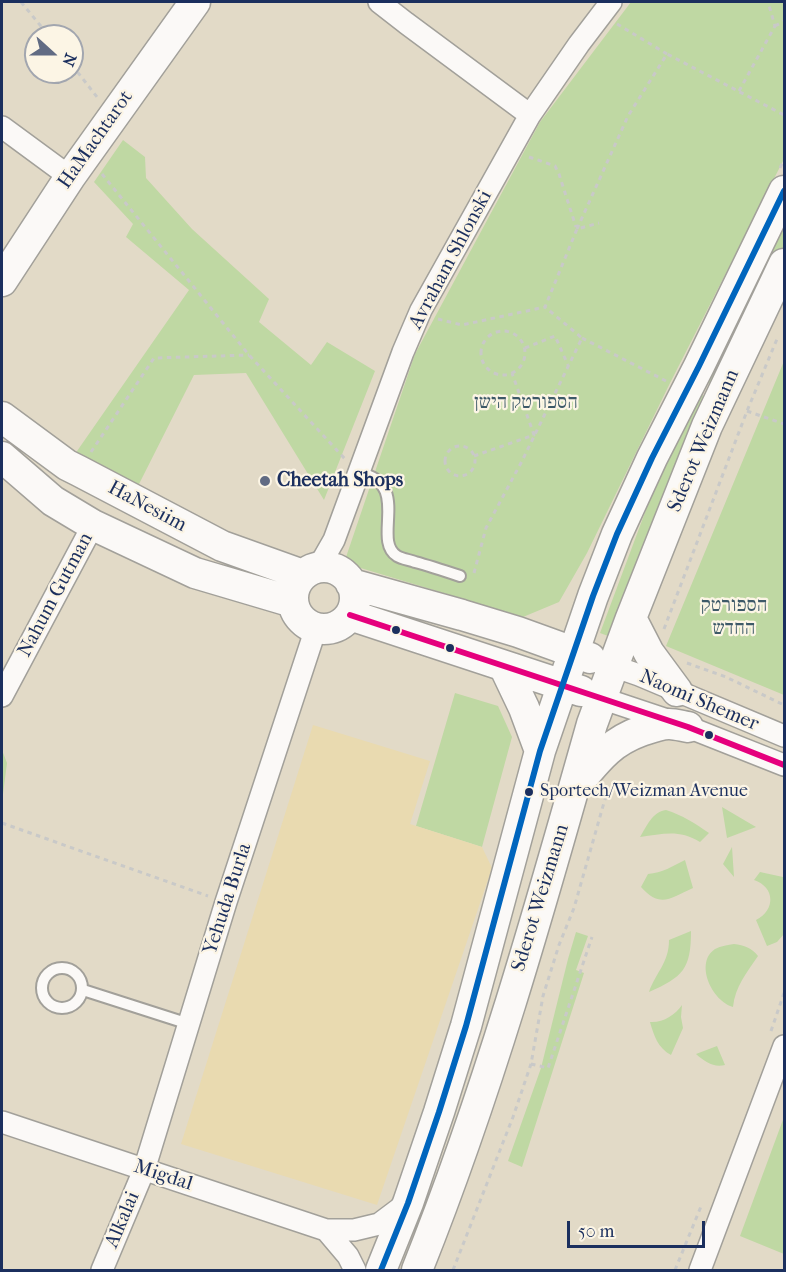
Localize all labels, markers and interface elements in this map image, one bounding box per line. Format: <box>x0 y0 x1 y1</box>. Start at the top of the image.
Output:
north arrow <box>24 24 84 84</box>
text: N <box>58 51 80 69</box>
street label: HaMachtarot <box>53 86 139 194</box>
street label: Avraham Shlonski <box>404 186 498 334</box>
street label: Sderot Weizmann <box>663 366 745 516</box>
park label: הספורטק הישן <box>474 391 578 415</box>
place label: Cheetah Shops <box>277 469 403 493</box>
marker: Cheetah Shops <box>258 474 272 488</box>
street label: HaNesiim <box>104 476 190 538</box>
street label: Nahum Gutman <box>13 529 99 661</box>
park label: הספורטק החדש <box>701 594 767 641</box>
unlabelled marker <box>390 624 402 636</box>
unlabelled marker <box>444 642 456 654</box>
street label: Naomi Shemer <box>636 665 762 737</box>
unlabelled marker <box>703 729 715 741</box>
place label: Sportech/Weizman Avenue <box>540 781 748 803</box>
marker: Sportech/Weizman Avenue <box>523 786 535 798</box>
street label: Sderot Weizmann <box>507 821 575 975</box>
street label: Yehuda Burla <box>199 840 257 958</box>
street label: Migdal <box>131 1155 195 1197</box>
street label: Alkalai <box>100 1188 146 1252</box>
scale bar <box>570 1209 708 1247</box>
text: 50 m <box>578 1221 614 1242</box>

